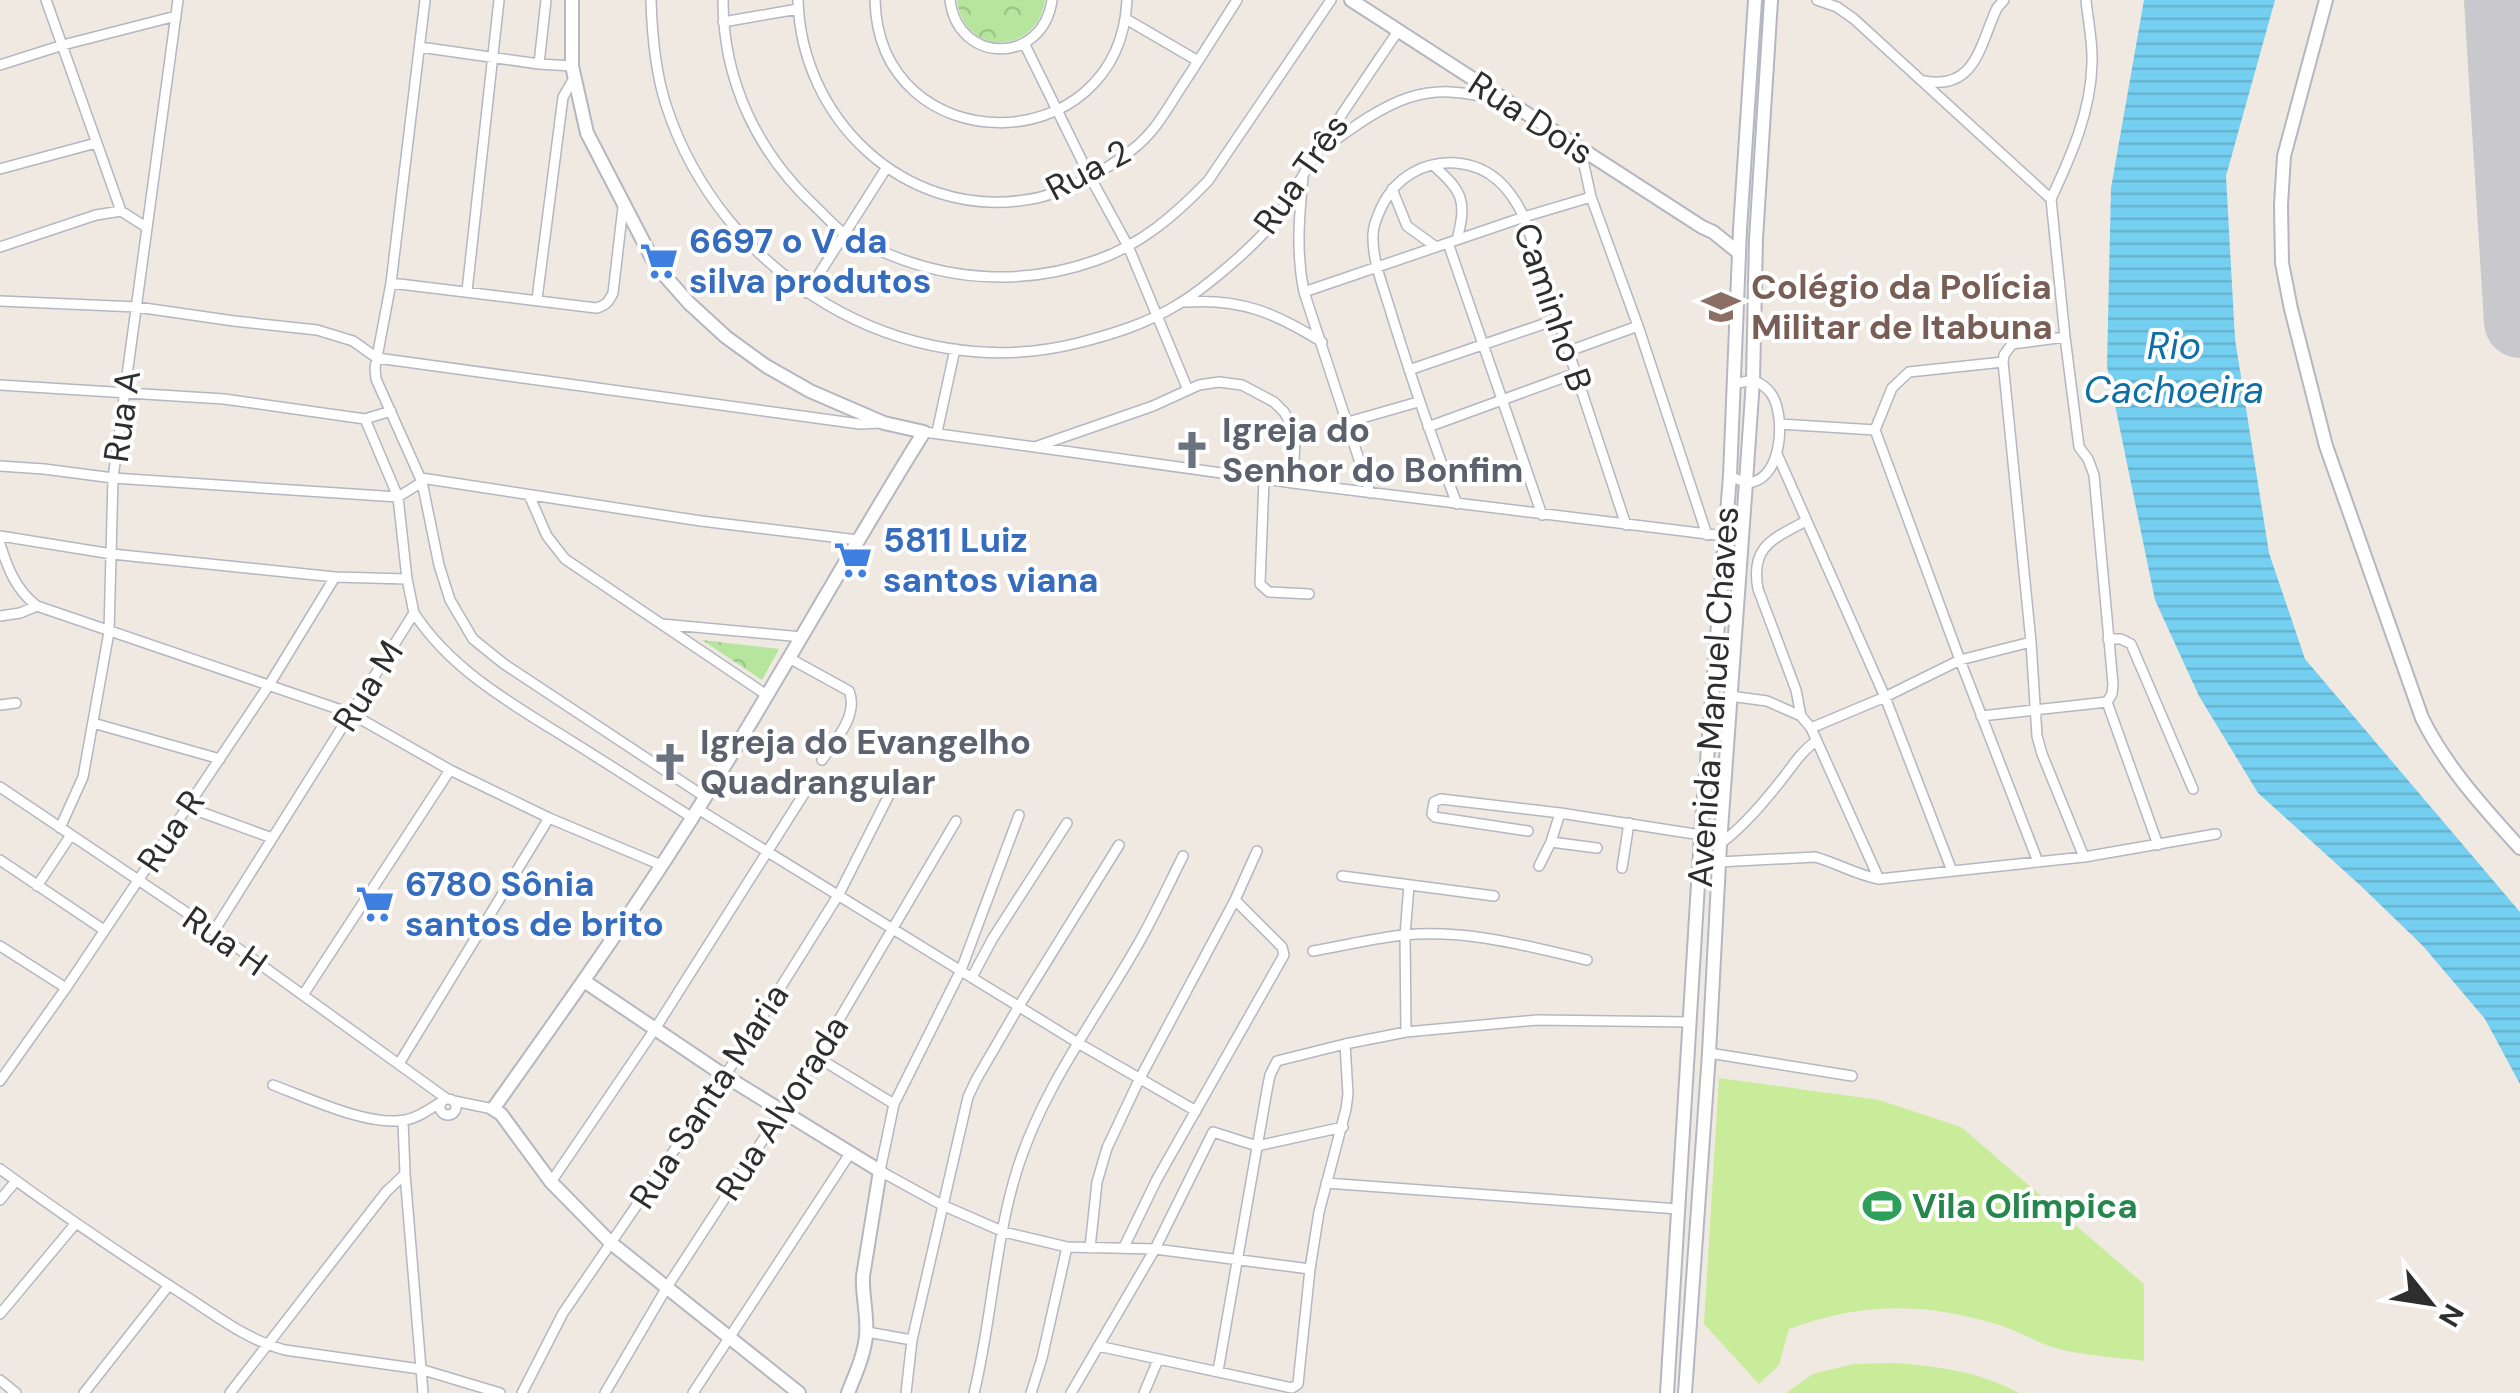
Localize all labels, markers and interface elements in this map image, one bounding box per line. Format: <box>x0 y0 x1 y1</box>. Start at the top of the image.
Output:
street label: Rua Dois <box>1460 61 1602 175</box>
street label: Rua Três <box>1243 105 1359 243</box>
street label: Rua 2 <box>1038 129 1138 211</box>
street label: Caminho B <box>1503 217 1603 397</box>
place label: 6697 o V da silva produtos <box>689 218 931 304</box>
supermarket icon: 6697 o V da silva produtos <box>638 240 680 282</box>
place label: Colégio da Polícia Militar de Itabuna <box>1751 264 2053 350</box>
school or university icon: Colégio da Polícia Militar de Itabuna <box>1700 286 1742 328</box>
water label: Rio Cachoeira <box>2084 321 2264 415</box>
street label: Rua A <box>93 367 151 465</box>
place label: Igreja do Senhor do Bonfim <box>1222 407 1523 493</box>
church icon: Igreja do Senhor do Bonfim <box>1171 429 1213 471</box>
street label: Avenida Manuel Chaves <box>1677 505 1749 889</box>
place label: 5811 Luiz santos viana <box>883 517 1099 603</box>
supermarket icon: 5811 Luiz santos viana <box>832 539 874 581</box>
street label: Rua M <box>322 632 414 740</box>
place label: Igreja do Evangelho Quadrangular <box>700 719 1031 805</box>
church icon: Igreja do Evangelho Quadrangular <box>649 741 691 783</box>
street label: Rua R <box>127 781 215 881</box>
place label: 6780 Sônia santos de brito <box>405 861 664 947</box>
supermarket icon: 6780 Sônia santos de brito <box>354 883 396 925</box>
street label: Rua H <box>174 895 276 987</box>
street label: Rua Santa Maria <box>619 975 799 1217</box>
street label: Rua Alvorada <box>705 1007 859 1209</box>
place label: Vila Olímpica <box>1912 1183 2138 1229</box>
sports icon: Vila Olímpica <box>1861 1185 1903 1227</box>
north arrow <box>2380 1253 2480 1353</box>
text: N <box>2430 1297 2472 1333</box>

